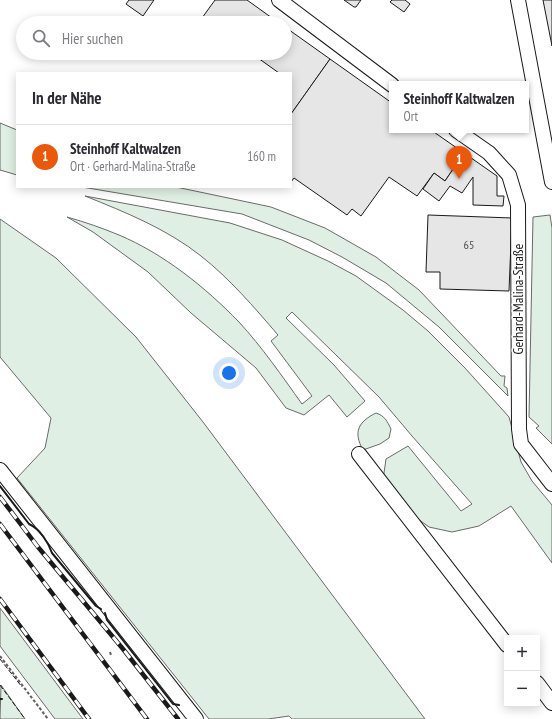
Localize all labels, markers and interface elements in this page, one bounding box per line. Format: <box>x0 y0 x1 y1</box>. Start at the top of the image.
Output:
search box <box>16 16 292 60</box>
icon: search <box>30 27 52 49</box>
text: Hier suchen <box>62 29 123 48</box>
popup <box>389 81 529 133</box>
text: In der Nähe <box>32 87 102 109</box>
text: Steinhoff Kaltwalzen <box>404 89 514 108</box>
text: Ort <box>404 108 418 125</box>
text: Steinhoff Kaltwalzen <box>70 139 181 158</box>
pin: 1 <box>446 146 472 179</box>
text: 1 <box>42 148 48 165</box>
text: 160 m <box>247 148 276 165</box>
text: Ort · Gerhard-Malina-Straße <box>70 158 196 175</box>
house number: 65 <box>464 237 474 252</box>
street label: Gerhard-Malina-Straße <box>509 243 527 354</box>
your location <box>219 363 239 383</box>
map controls <box>504 635 540 707</box>
button: + <box>504 635 540 671</box>
button: − <box>504 671 540 707</box>

